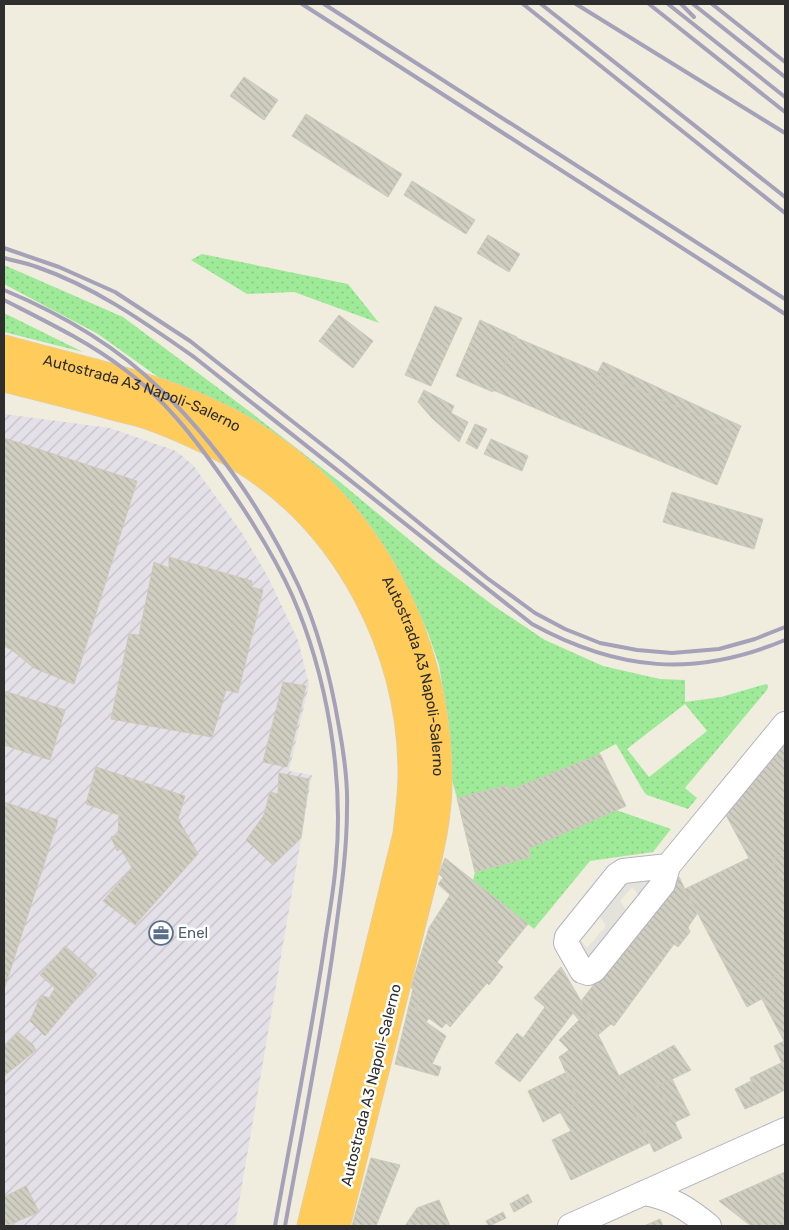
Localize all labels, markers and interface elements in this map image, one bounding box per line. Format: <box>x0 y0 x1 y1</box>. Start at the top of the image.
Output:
street label: Autostrada A3 Napoli-Salerno <box>41 351 244 436</box>
street label: Autostrada A3 Napoli-Salerno <box>378 573 447 776</box>
office icon: Enel <box>148 920 174 946</box>
place label: Enel <box>178 924 208 942</box>
street label: Autostrada A3 Napoli-Salerno <box>337 982 405 1188</box>

